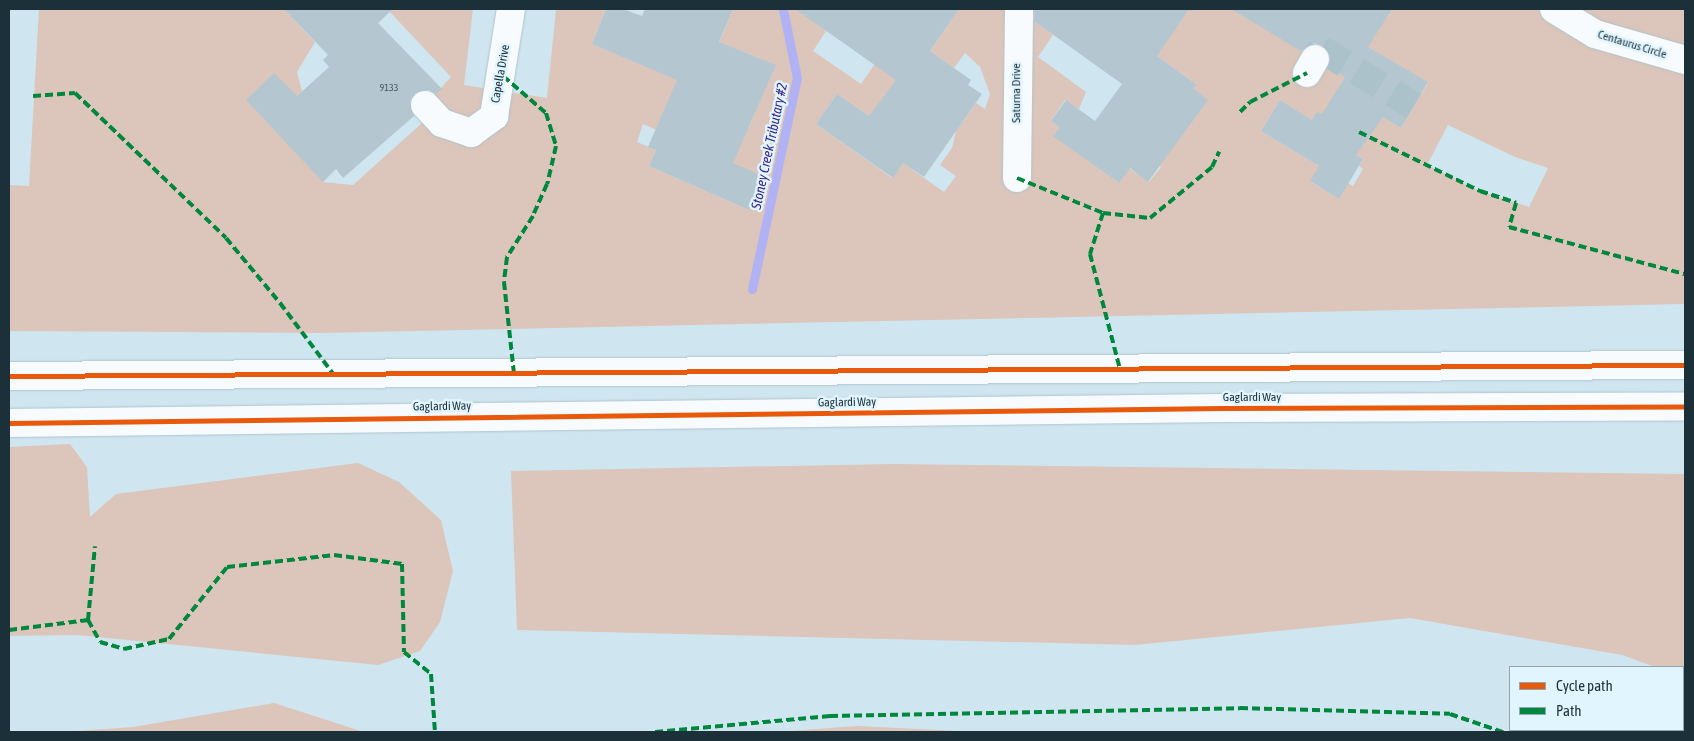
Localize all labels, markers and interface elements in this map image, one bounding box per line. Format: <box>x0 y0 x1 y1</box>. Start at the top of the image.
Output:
street label: Centaurus Circle <box>1596 28 1668 62</box>
street label: Capella Drive <box>489 44 513 104</box>
street label: Saturna Drive <box>1010 63 1024 123</box>
water label: Stoney Creek Tributary #2 <box>747 81 791 211</box>
house number: 9133 <box>380 82 398 94</box>
street label: Gaglardi Way <box>1223 391 1281 405</box>
street label: Gaglardi Way <box>818 395 876 411</box>
street label: Gaglardi Way <box>413 399 471 415</box>
legend <box>1509 666 1684 731</box>
text: Cycle path <box>1556 677 1613 694</box>
text: Path <box>1556 702 1582 719</box>

